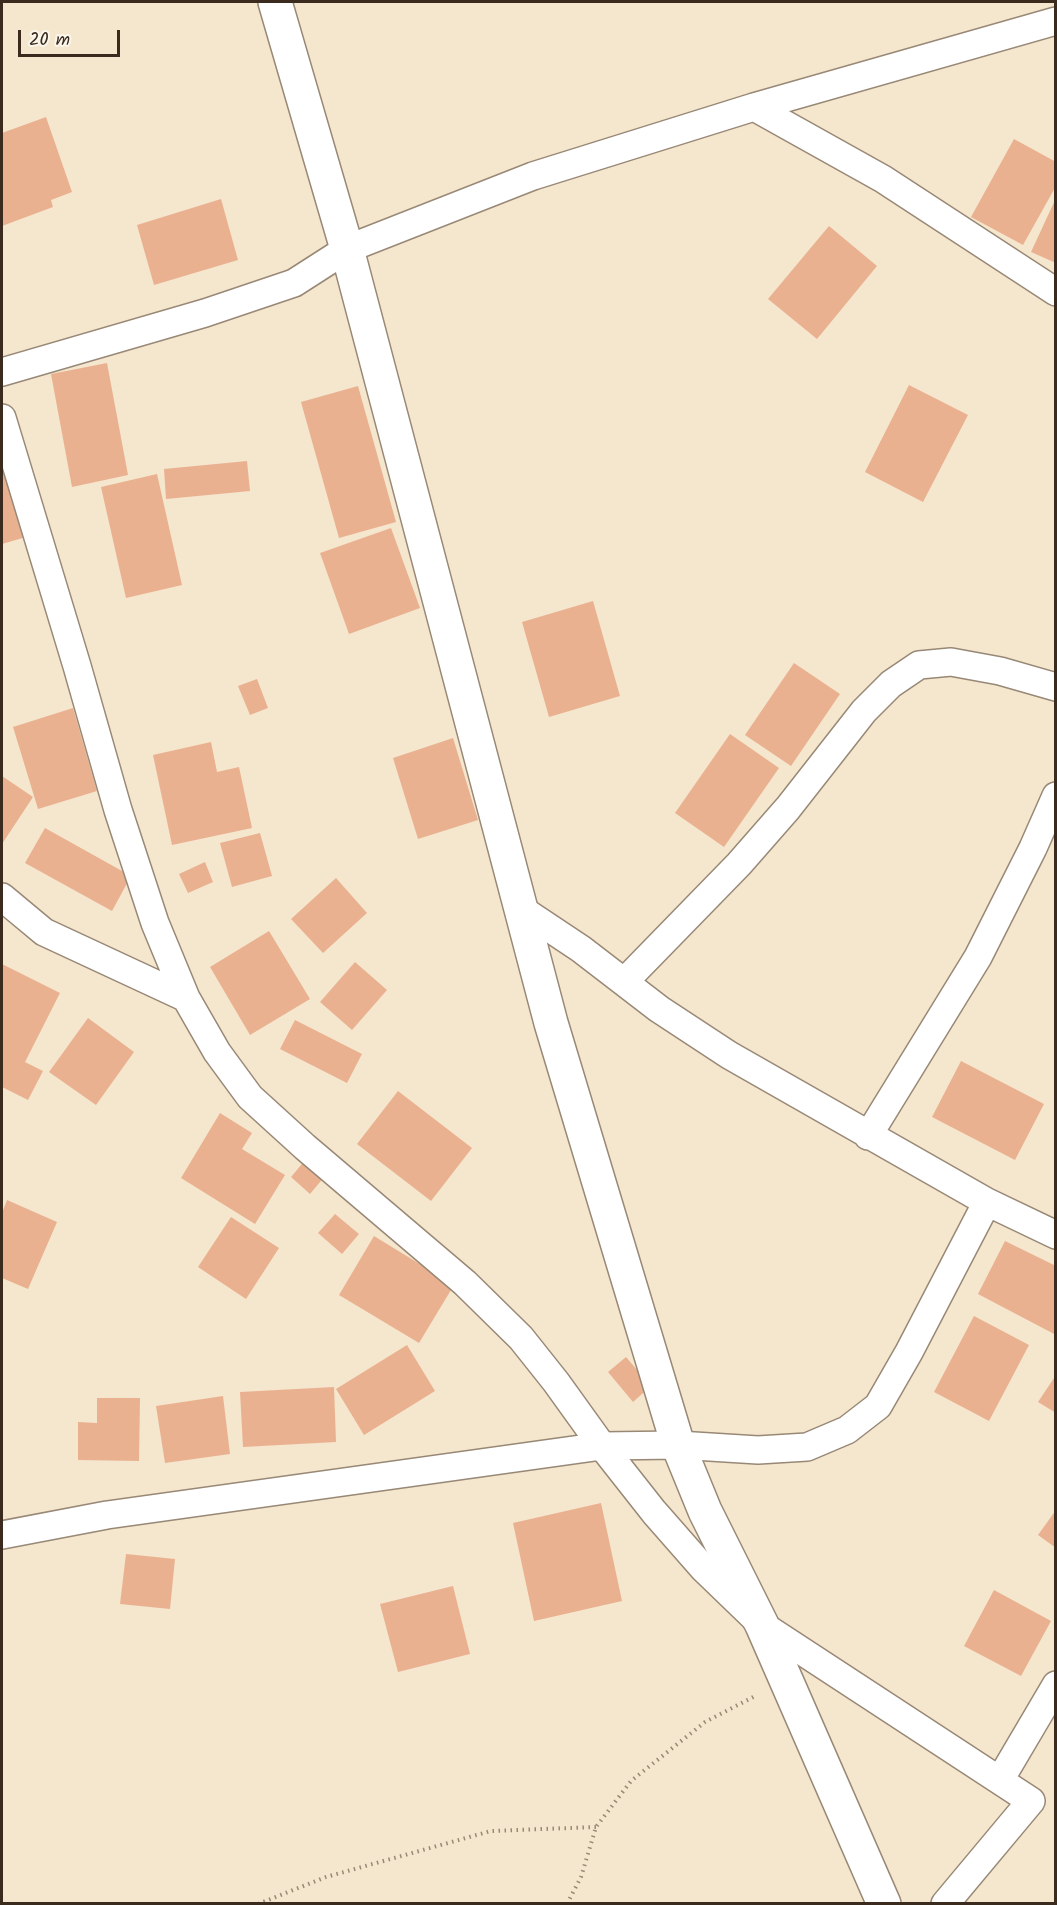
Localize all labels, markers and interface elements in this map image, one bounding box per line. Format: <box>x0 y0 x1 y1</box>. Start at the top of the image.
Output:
scale bar <box>21 18 123 56</box>
text: 20 m <box>29 26 70 55</box>

